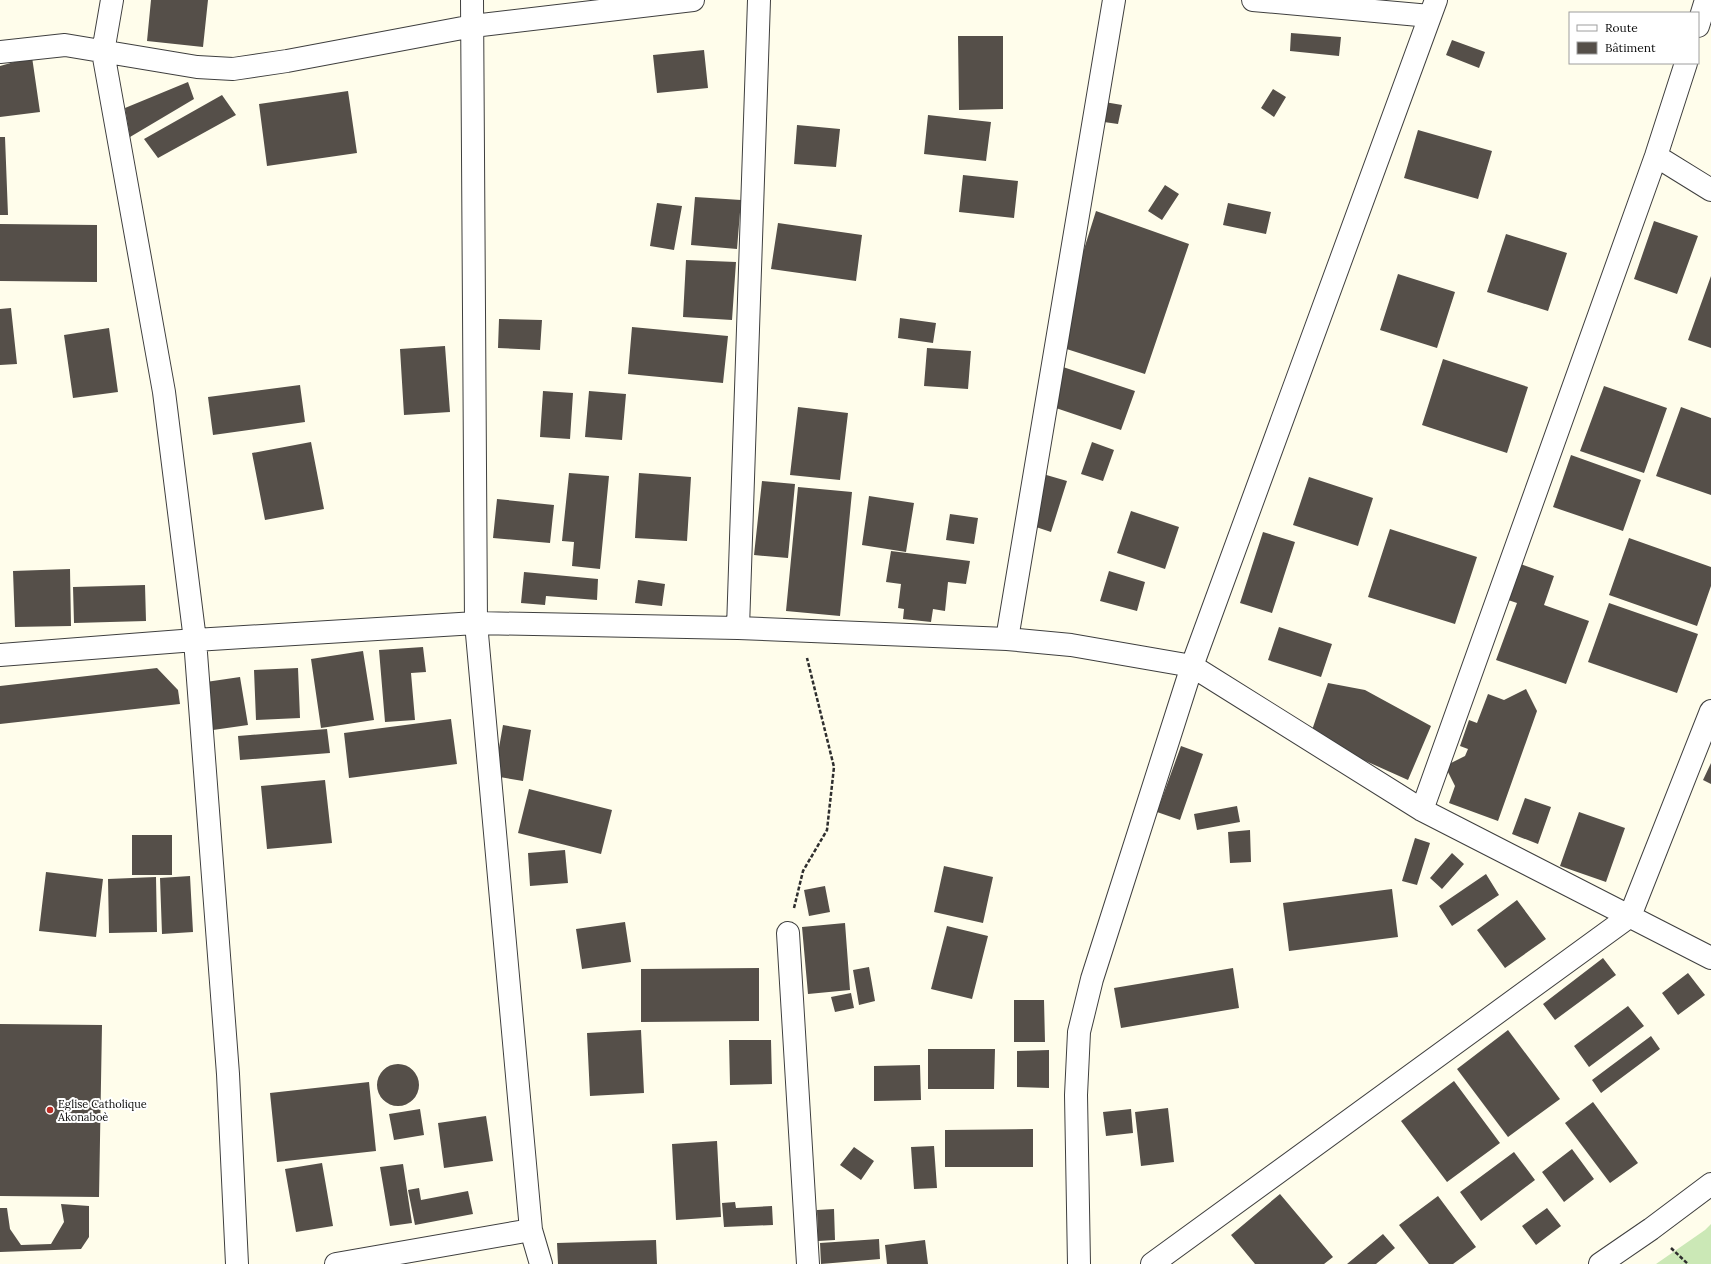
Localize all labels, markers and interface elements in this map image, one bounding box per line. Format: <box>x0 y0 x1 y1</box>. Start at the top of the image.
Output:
legend <box>1569 12 1699 64</box>
text: Route <box>1605 20 1638 35</box>
text: Bâtiment <box>1605 40 1656 55</box>
place label: Eglise Catholique Akonaboè <box>57 1097 147 1124</box>
marker: Eglise Catholique Akonaboè <box>45 1105 55 1115</box>

